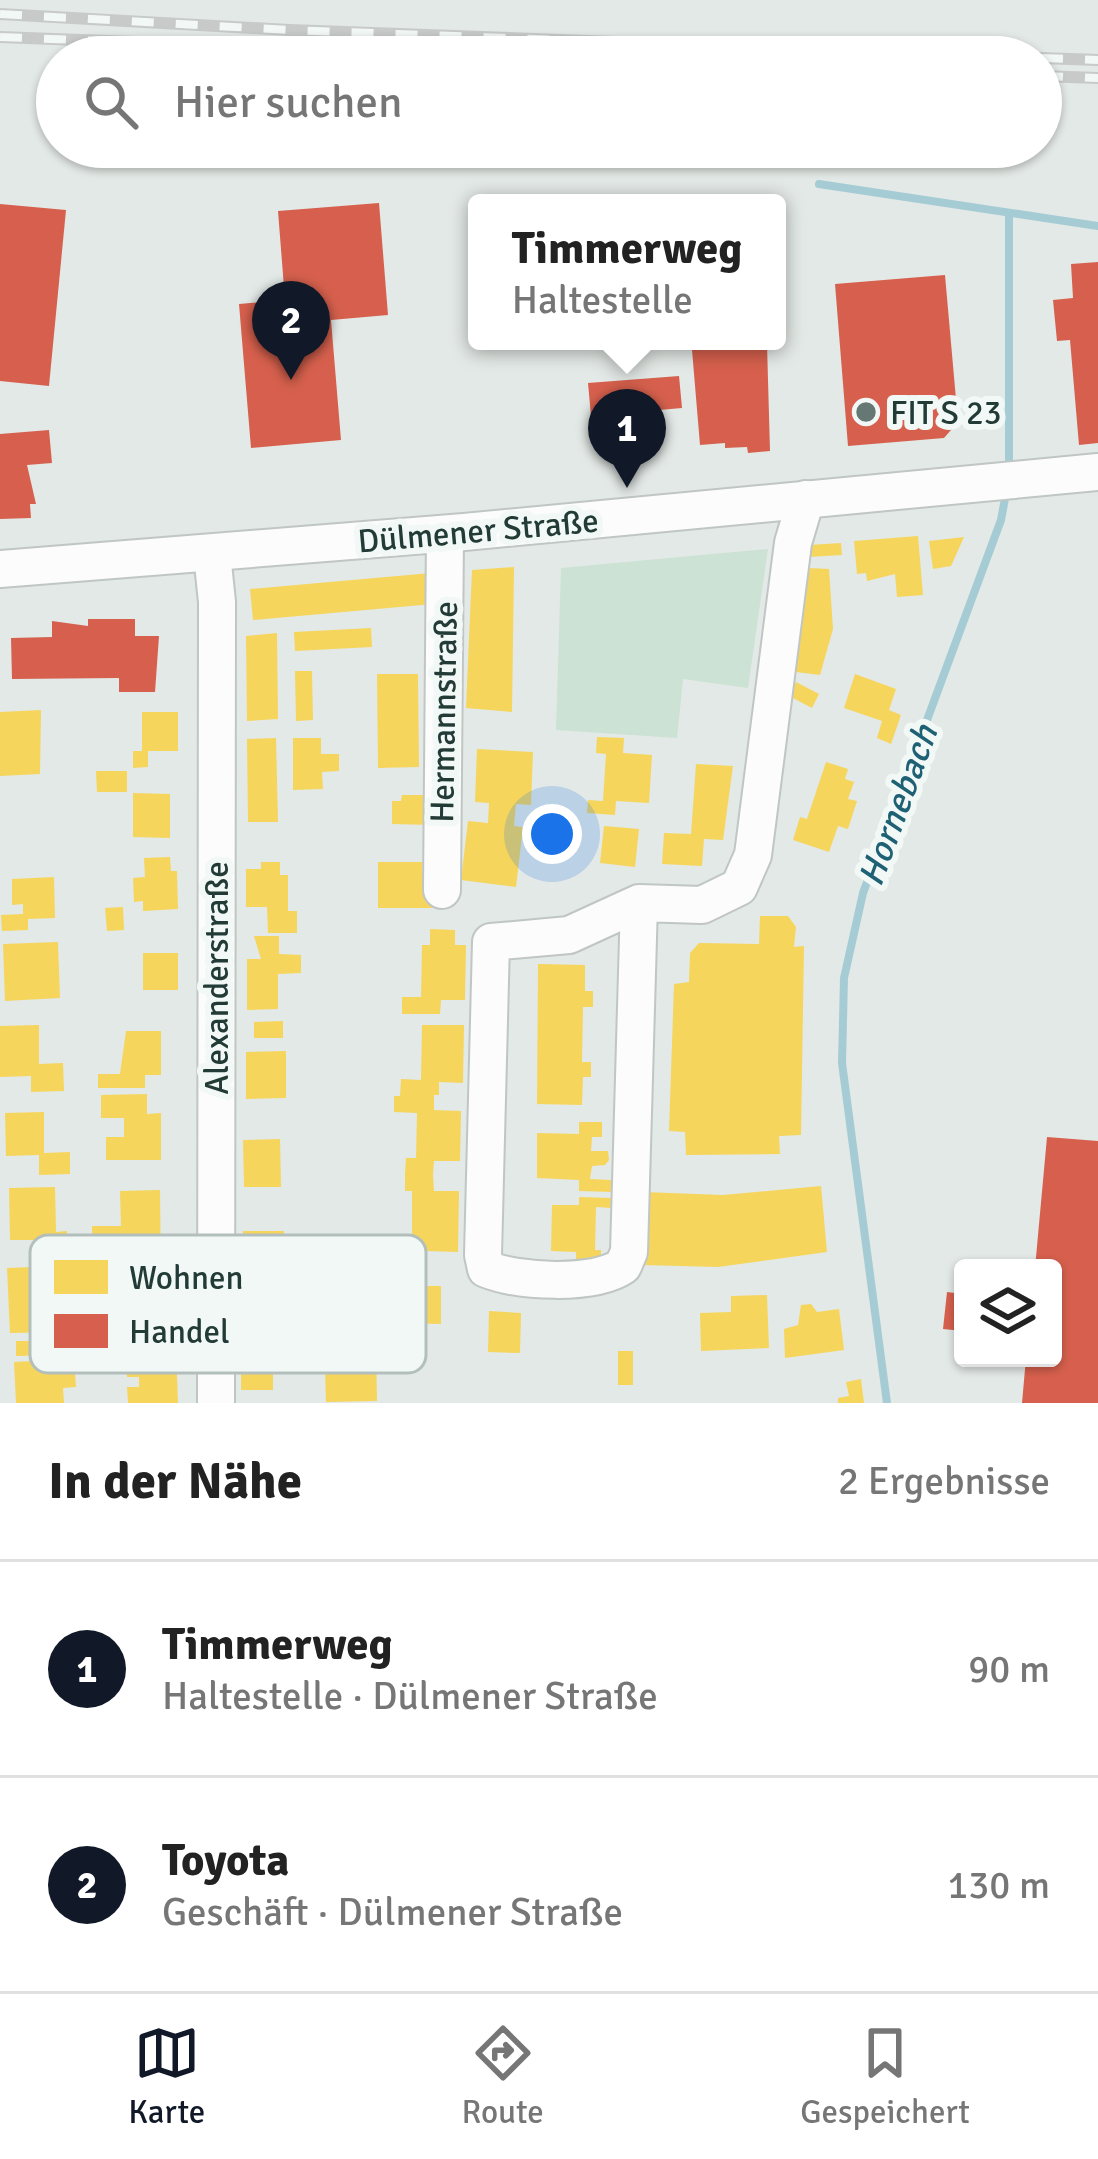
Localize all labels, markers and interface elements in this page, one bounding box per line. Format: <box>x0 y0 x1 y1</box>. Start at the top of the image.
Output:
search box <box>36 36 1062 168</box>
icon: search <box>78 69 144 135</box>
text: Hier suchen <box>174 75 403 130</box>
popup <box>468 194 786 350</box>
text: Timmerweg <box>512 221 742 276</box>
text: Haltestelle <box>512 276 693 324</box>
pin: 2 <box>252 281 330 380</box>
pin: 1 <box>588 389 666 488</box>
place label: FIT S 23 <box>890 393 1002 434</box>
marker: FIT S 23 <box>853 399 879 425</box>
street label: Dülmener Straße <box>356 501 600 562</box>
street label: Hermannstraße <box>422 601 467 823</box>
water label: Hornebach <box>849 718 949 892</box>
your location <box>522 804 582 864</box>
street label: Alexanderstraße <box>197 861 238 1095</box>
legend <box>30 1235 426 1373</box>
text: Wohnen <box>129 1258 243 1299</box>
map controls <box>954 1259 1062 1367</box>
button: layers <box>954 1259 1062 1367</box>
text: Handel <box>129 1312 230 1353</box>
text: In der Nähe <box>48 1450 302 1513</box>
text: 2 Ergebnisse <box>838 1457 1050 1505</box>
text: Timmerweg <box>162 1617 393 1672</box>
text: 1 <box>76 1645 98 1693</box>
text: 90 m <box>968 1645 1050 1693</box>
text: Haltestelle · Dülmener Straße <box>162 1672 658 1720</box>
text: Toyota <box>162 1833 289 1888</box>
text: 2 <box>76 1861 98 1909</box>
text: 130 m <box>947 1861 1050 1909</box>
text: Geschäft · Dülmener Straße <box>162 1888 623 1936</box>
tab: Karte <box>128 2020 205 2133</box>
tab: Route <box>462 2020 544 2133</box>
tab: Gespeichert <box>800 2020 970 2133</box>

